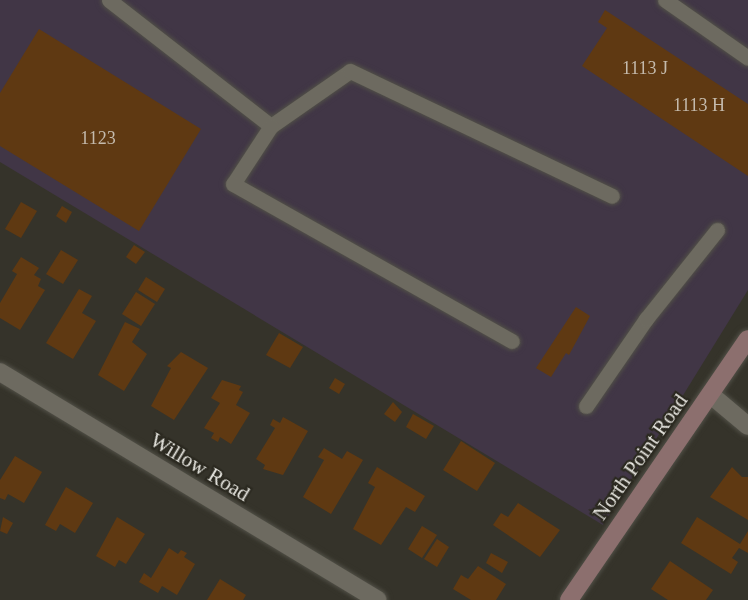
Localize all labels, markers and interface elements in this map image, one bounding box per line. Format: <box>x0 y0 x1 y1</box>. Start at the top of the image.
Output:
house number: 1113 J <box>622 57 668 79</box>
house number: 1113 H <box>673 94 725 116</box>
house number: 1123 <box>80 127 116 149</box>
street label: North Point Road <box>587 389 693 525</box>
street label: Willow Road <box>146 427 254 507</box>

